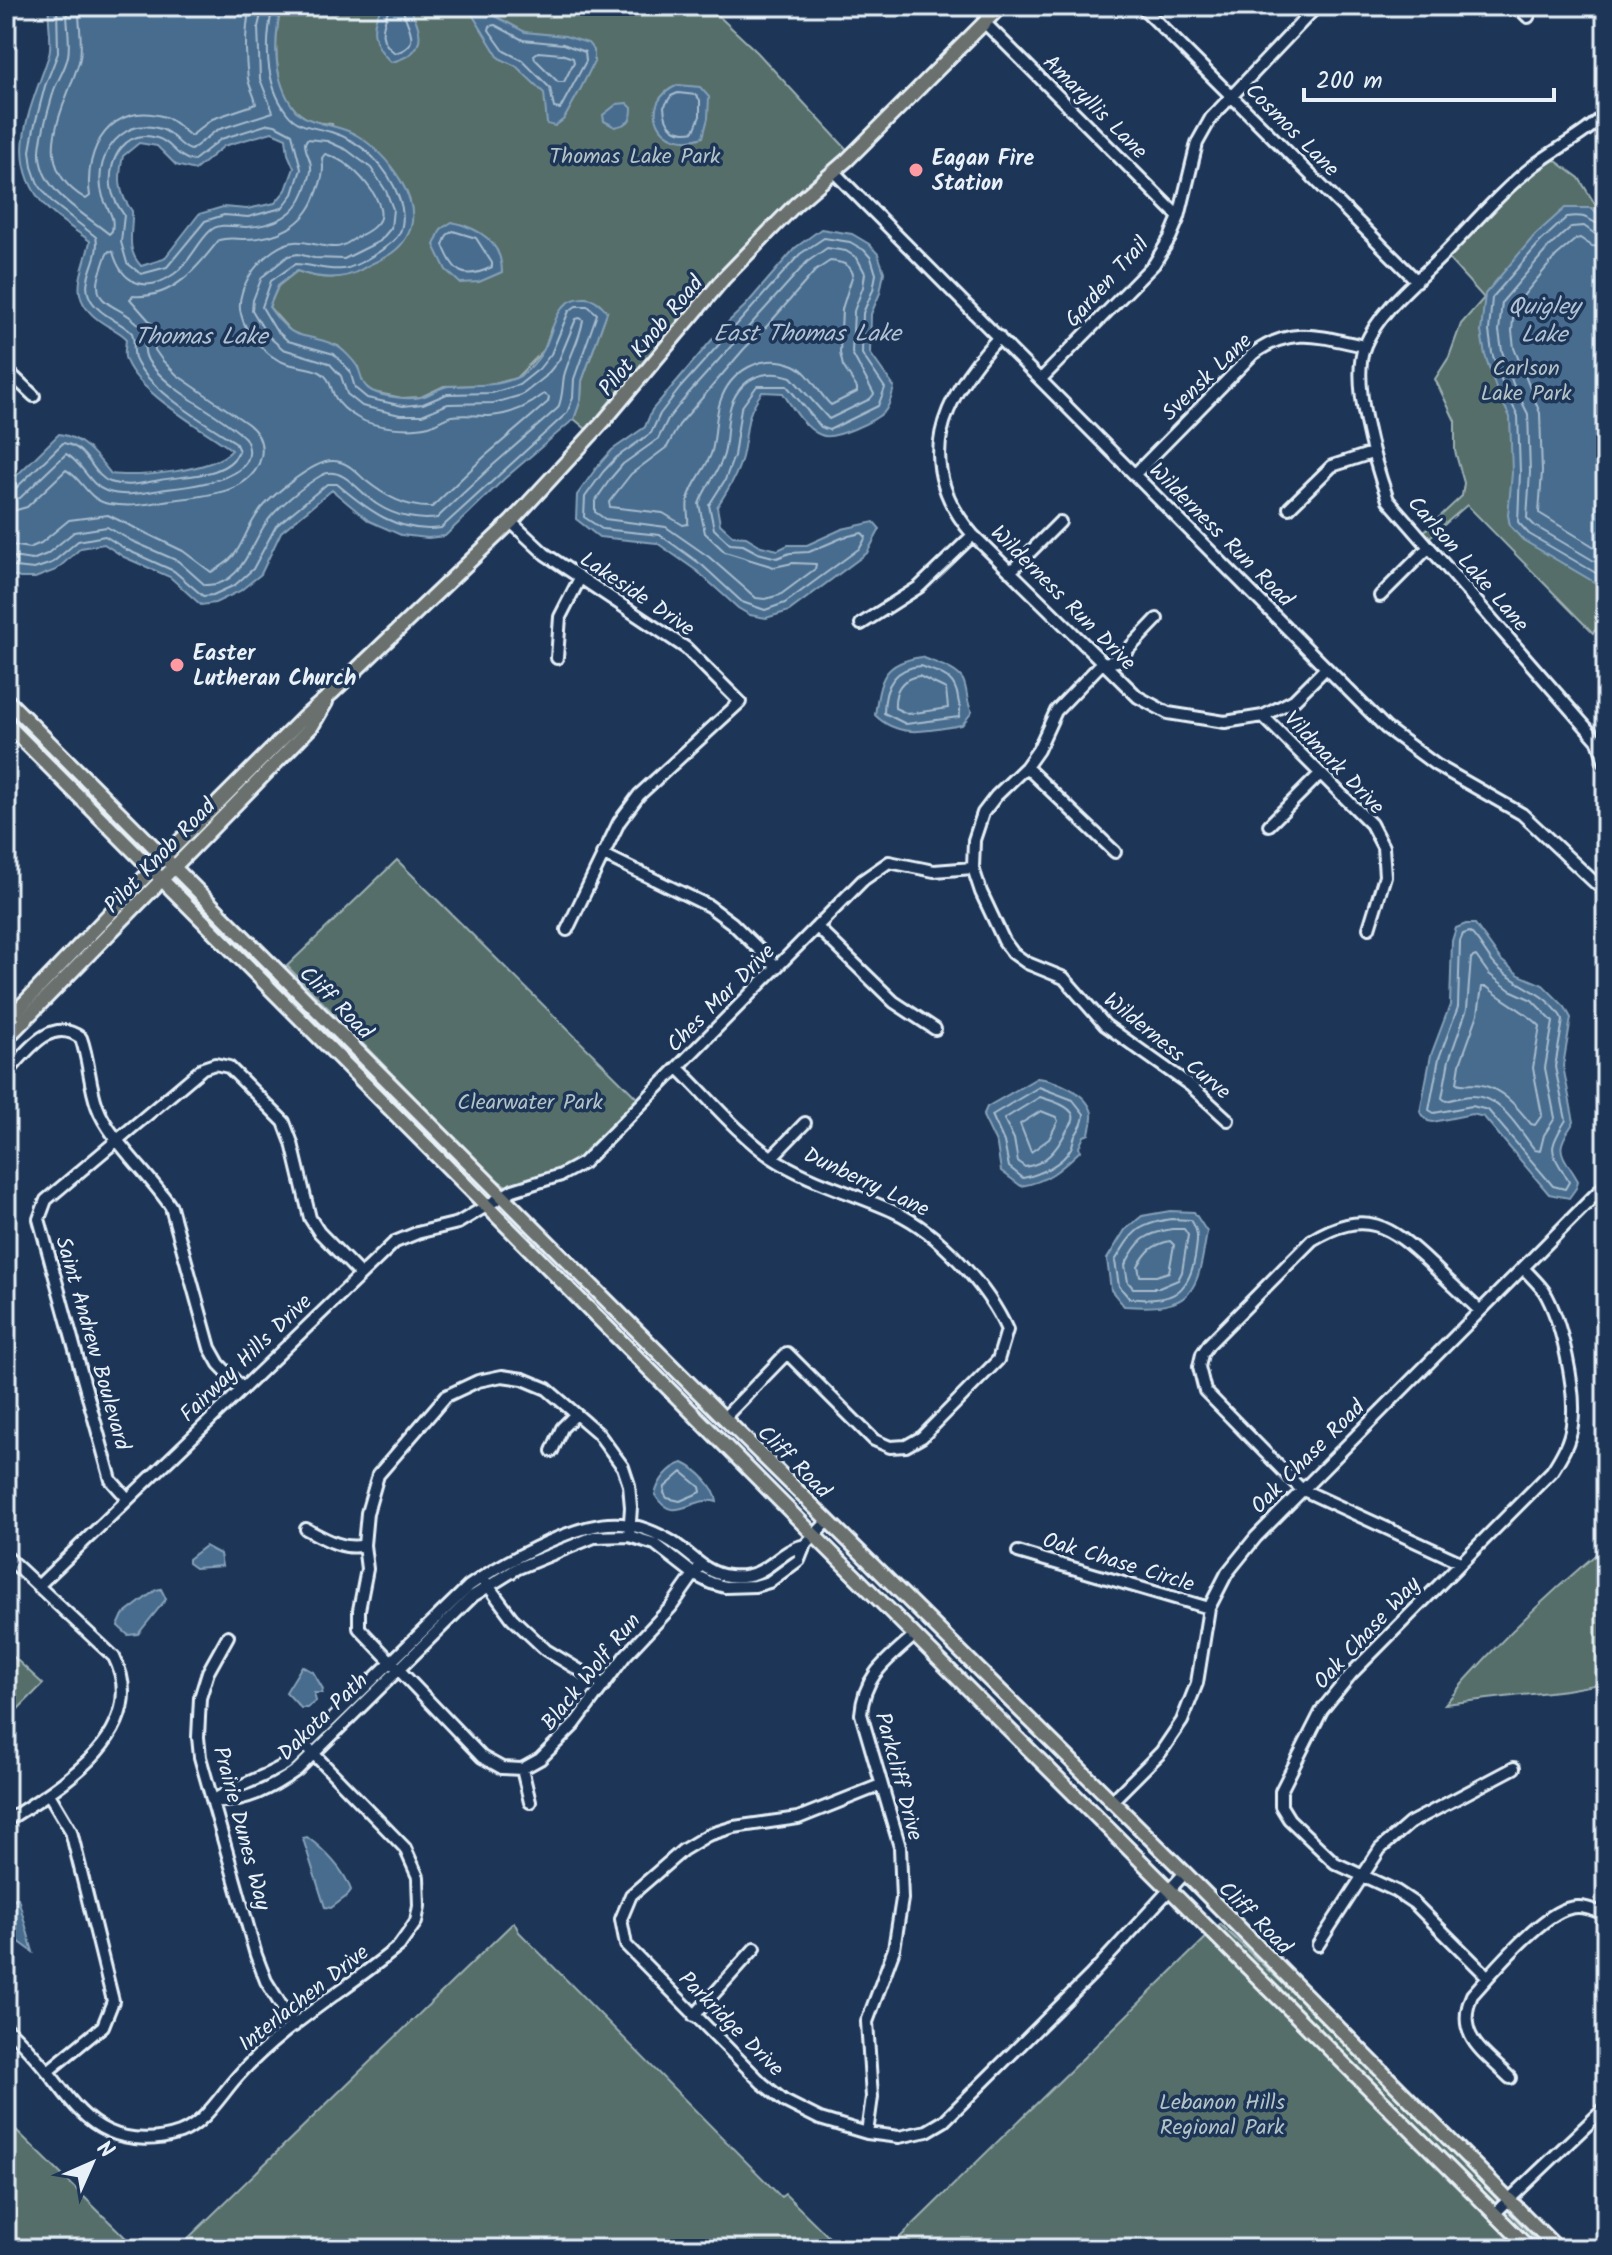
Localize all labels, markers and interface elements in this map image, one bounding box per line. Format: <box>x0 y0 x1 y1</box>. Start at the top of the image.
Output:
street label: Amaryllis Lane <box>1033 47 1155 169</box>
scale bar <box>1304 52 1554 102</box>
text: 200 m <box>1316 62 1383 101</box>
street label: Cosmos Lane <box>1236 75 1347 186</box>
park label: Thomas Lake Park <box>550 140 721 175</box>
place label: Eagan Fire Station <box>932 142 1034 202</box>
marker: Eagan Fire Station <box>907 161 925 179</box>
street label: Garden Trail <box>1057 229 1159 336</box>
street label: Pilot Knob Road <box>591 267 714 405</box>
water label: Quigley Lake <box>1508 288 1584 355</box>
water label: East Thomas Lake <box>713 315 903 354</box>
water label: Thomas Lake <box>134 318 270 357</box>
street label: Svensk Lane <box>1154 325 1261 430</box>
park label: Carlson Lake Park <box>1480 352 1572 412</box>
street label: Wilderness Run Road <box>1140 455 1302 617</box>
street label: Carlson Lake Lane <box>1398 488 1537 641</box>
street label: Wilderness Run Drive <box>981 517 1144 680</box>
street label: Lakeside Drive <box>572 543 701 647</box>
place label: Easter Lutheran Church <box>193 637 356 697</box>
marker: Easter Lutheran Church <box>168 656 186 674</box>
street label: Vildmark Drive <box>1274 704 1392 824</box>
street label: Pilot Knob Road <box>96 790 226 923</box>
street label: Ches Mar Drive <box>659 936 785 1062</box>
street label: Cliff Road <box>290 958 381 1050</box>
street label: Wilderness Curve <box>1095 984 1238 1110</box>
park label: Clearwater Park <box>457 1086 603 1121</box>
street label: Dunberry Lane <box>797 1139 935 1228</box>
street label: Saint Andrew Boulevard <box>44 1233 139 1456</box>
street label: Fairway Hills Drive <box>172 1286 321 1432</box>
street label: Oak Chase Road <box>1243 1391 1375 1523</box>
street label: Cliff Road <box>748 1417 839 1509</box>
street label: Oak Chase Circle <box>1038 1524 1199 1603</box>
street label: Oak Chase Way <box>1306 1569 1430 1698</box>
street label: Black Wolf Run <box>533 1606 651 1739</box>
street label: Dakota Path <box>270 1665 377 1770</box>
street label: Parkcliff Drive <box>864 1709 932 1845</box>
street label: Prairie Dunes Way <box>202 1743 279 1915</box>
street label: Cliff Road <box>1209 1873 1300 1965</box>
street label: Interlachen Drive <box>232 1937 378 2061</box>
street label: Parkridge Drive <box>669 1963 792 2086</box>
park label: Lebanon Hills Regional Park <box>1159 2086 1286 2146</box>
north arrow <box>52 2123 132 2203</box>
text: N <box>87 2133 122 2168</box>

